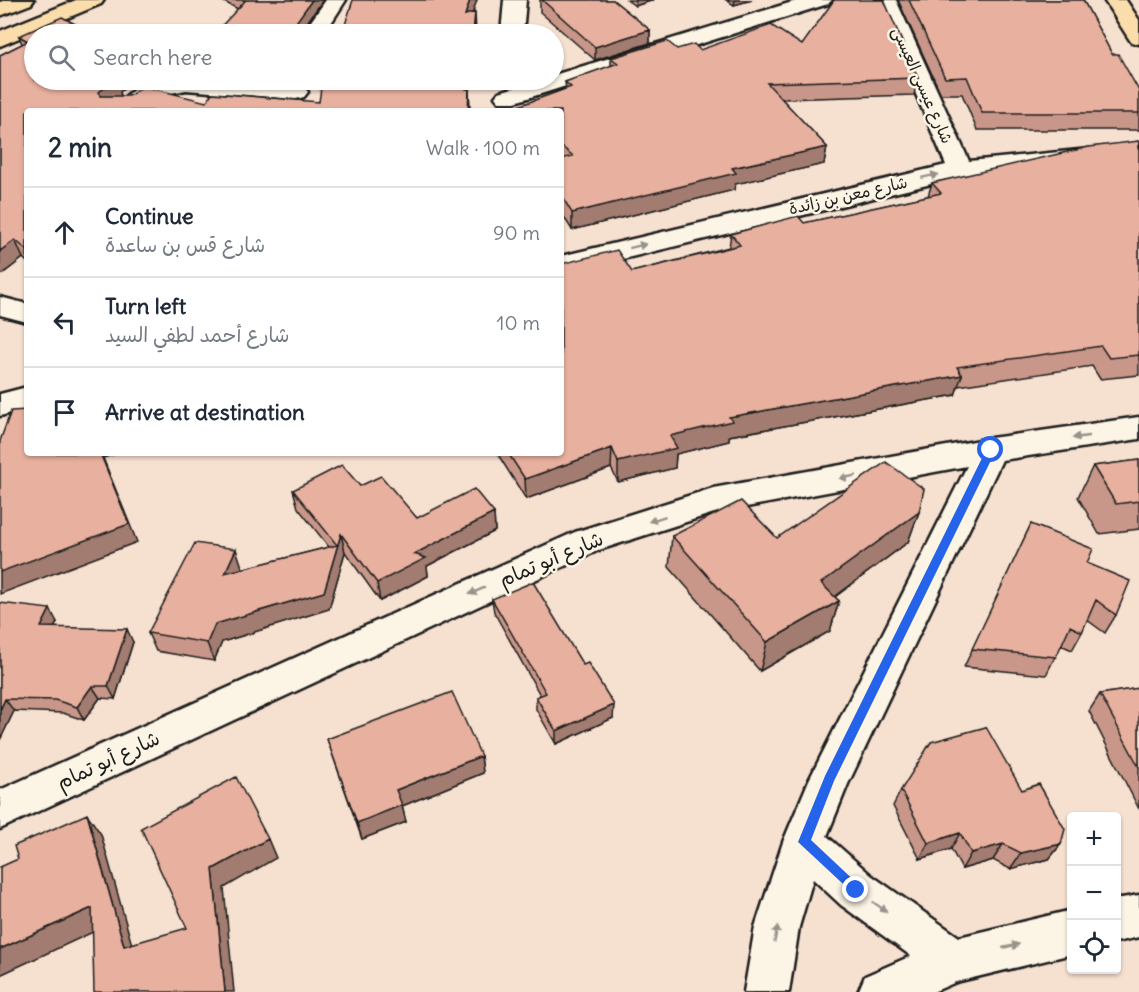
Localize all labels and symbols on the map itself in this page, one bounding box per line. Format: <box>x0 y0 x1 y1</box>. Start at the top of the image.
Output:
street label: شارع عيسى العيسى <box>886 23 958 147</box>
one-way arrow <box>921 171 940 180</box>
street label: شارع معن بن زائدة <box>787 172 910 220</box>
one-way arrow <box>629 241 647 251</box>
one-way arrow <box>1072 433 1091 442</box>
route start <box>977 436 1003 462</box>
one-way arrow <box>838 473 857 482</box>
one-way arrow <box>648 515 666 524</box>
street label: شارع أبو تمام <box>495 525 608 594</box>
one-way arrow <box>468 587 485 596</box>
street label: شارع أبو تمام <box>52 725 165 797</box>
route end <box>842 876 868 902</box>
one-way arrow <box>873 901 888 913</box>
one-way arrow <box>772 925 781 944</box>
one-way arrow <box>1002 941 1020 951</box>

